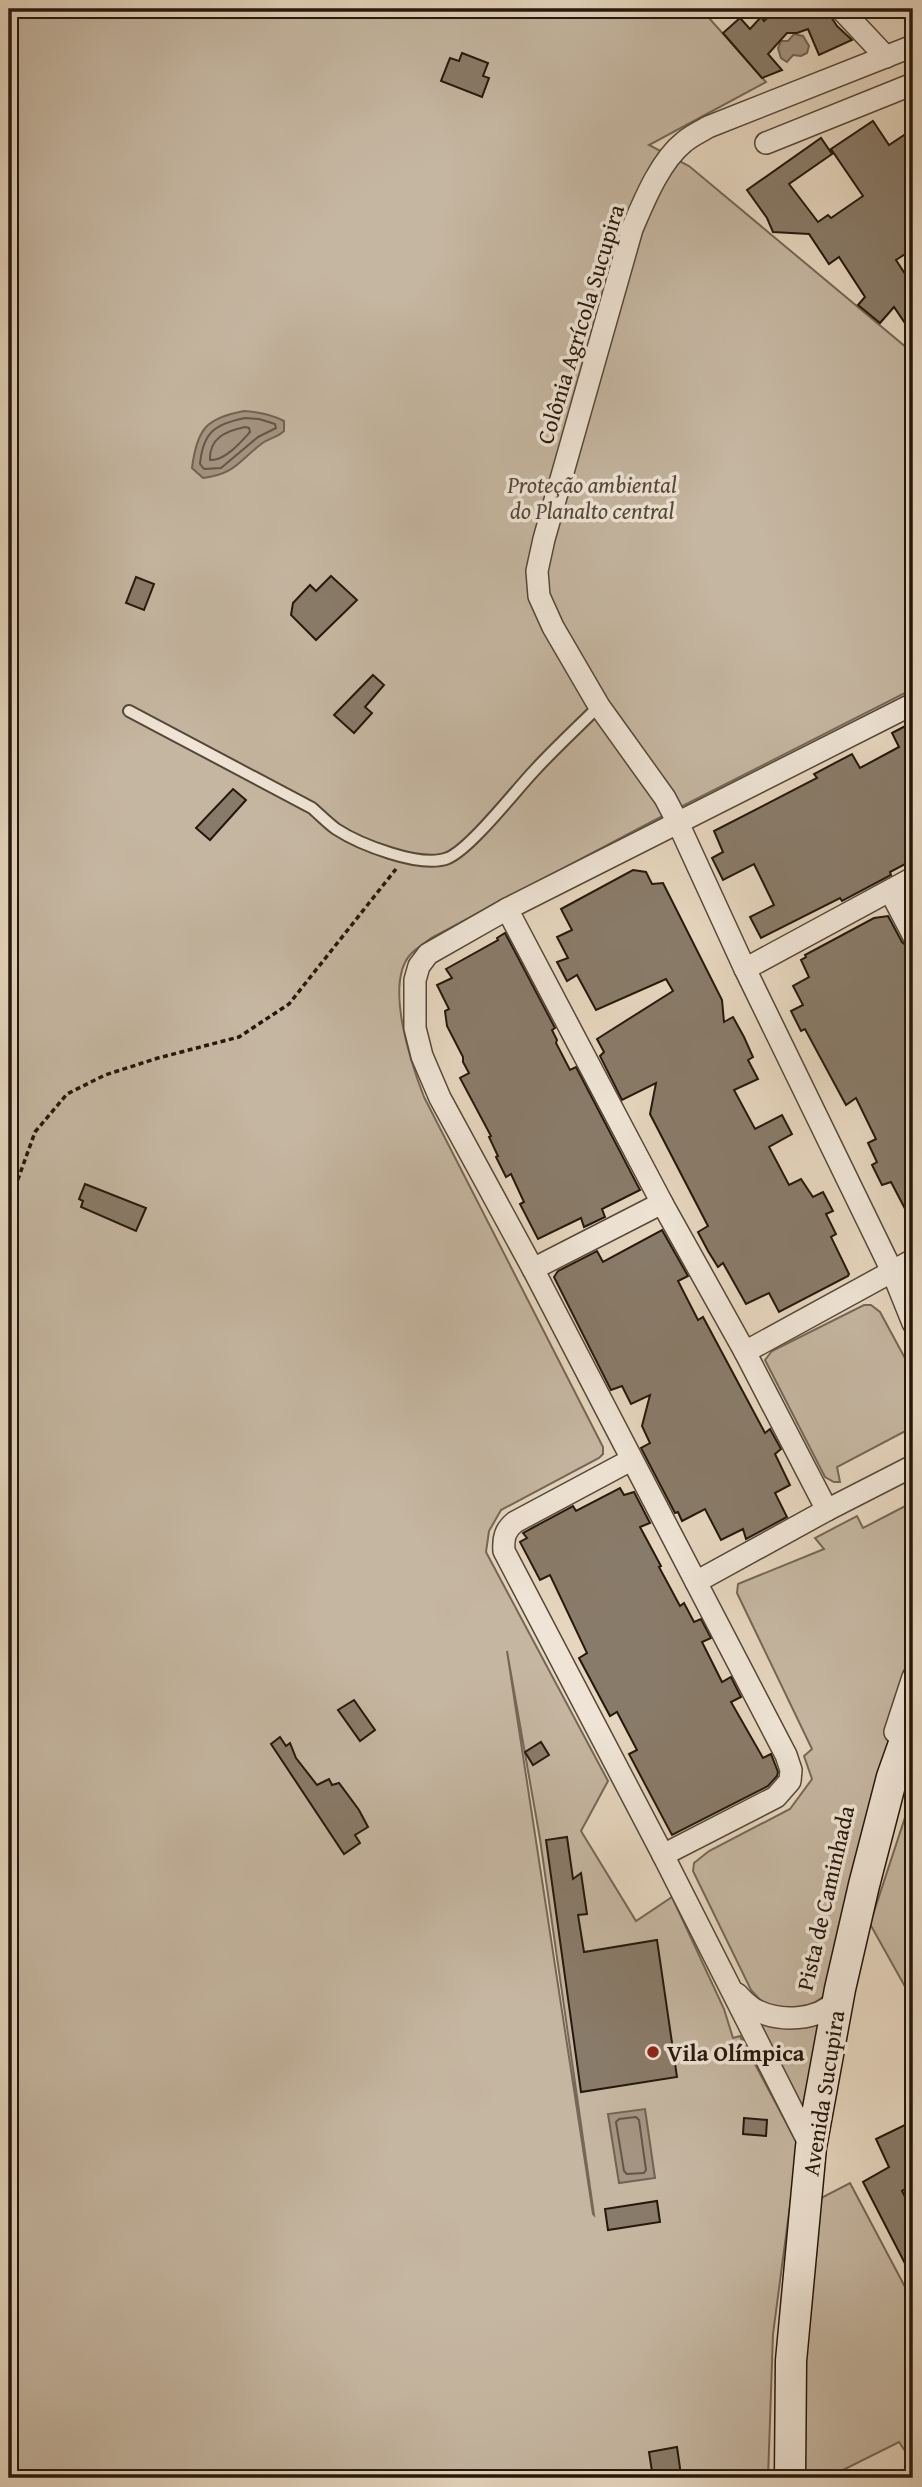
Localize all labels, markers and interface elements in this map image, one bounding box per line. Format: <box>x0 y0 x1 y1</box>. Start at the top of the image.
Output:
street label: Colônia Agrícola Sucupira <box>528 200 632 448</box>
park label: Proteção ambiental do Planalto central <box>506 468 677 527</box>
street label: Pista de Caminhada <box>788 1802 862 1994</box>
street label: Avenida Sucupira <box>794 2008 852 2178</box>
place label: Vila Olímpica <box>667 2036 805 2069</box>
marker: Vila Olímpica <box>645 2044 661 2060</box>

